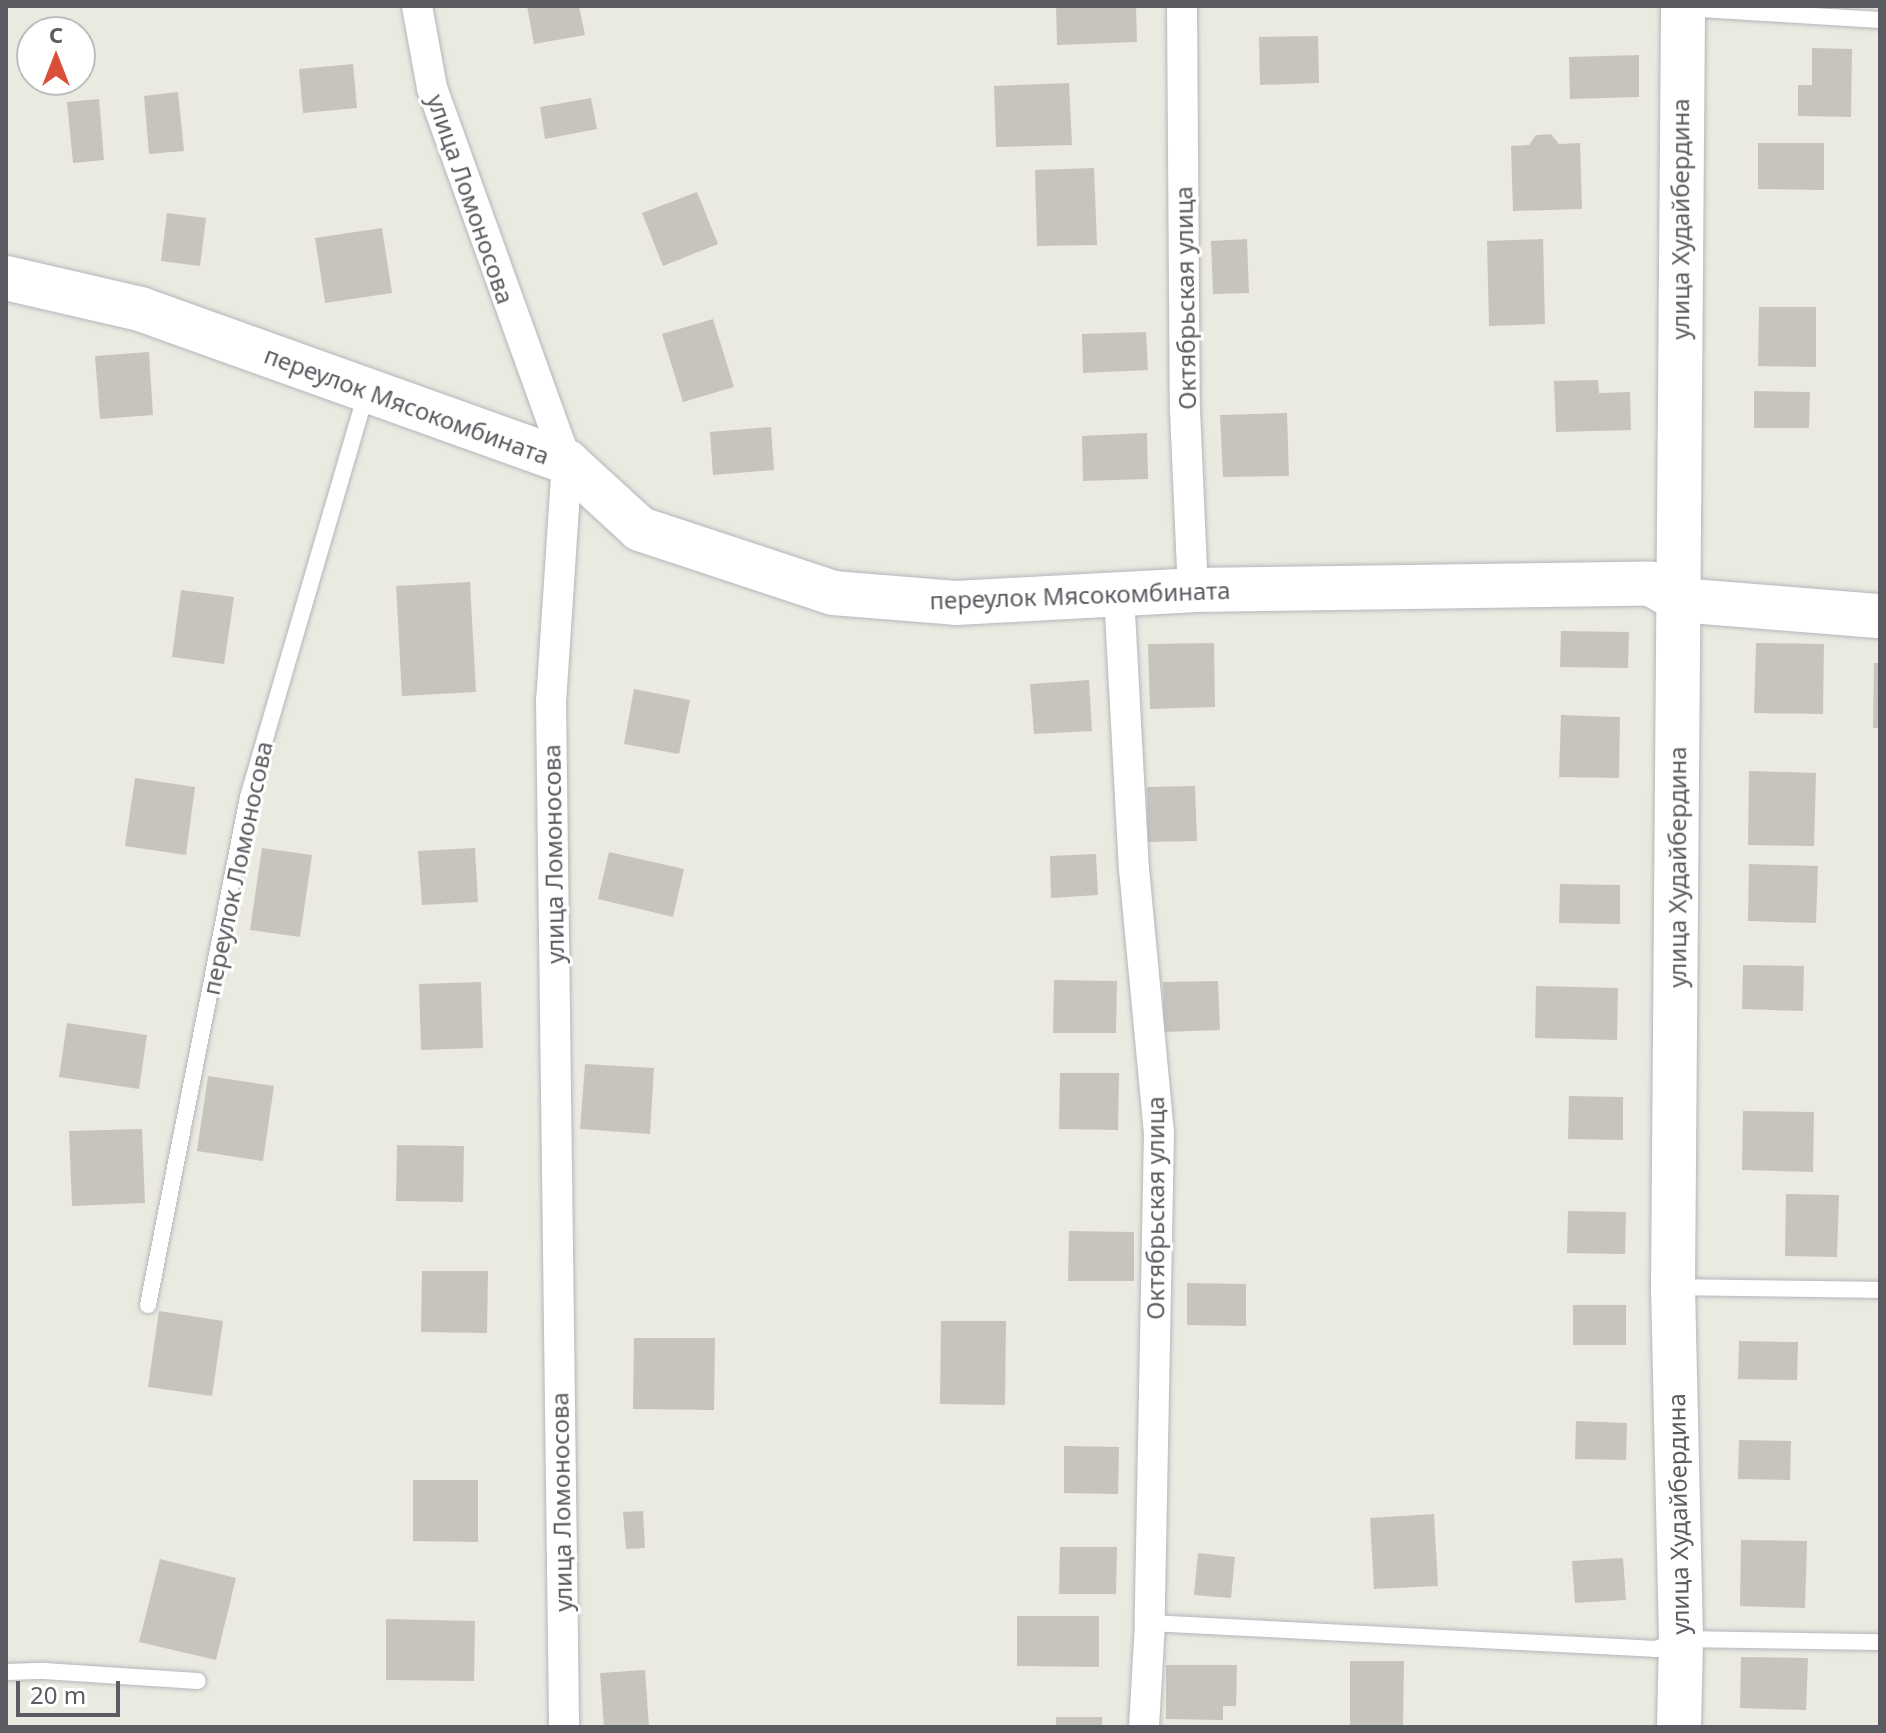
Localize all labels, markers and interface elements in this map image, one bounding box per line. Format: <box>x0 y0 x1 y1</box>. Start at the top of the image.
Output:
north arrow <box>16 16 96 96</box>
text: С <box>49 19 63 49</box>
street label: улица Ломоносова <box>422 90 520 308</box>
street label: улица Худайбердина <box>1666 98 1694 340</box>
street label: Октябрьская улица <box>1169 186 1201 410</box>
street label: переулок Мясокомбината <box>261 340 553 470</box>
street label: переулок Мясокомбината <box>929 575 1231 615</box>
street label: переулок Ломоносова <box>196 739 278 997</box>
street label: улица Ломоносова <box>537 744 569 964</box>
street label: улица Худайбердина <box>1663 746 1691 988</box>
street label: Октябрьская улица <box>1141 1096 1169 1320</box>
street label: улица Ломоносова <box>545 1392 577 1612</box>
street label: улица Худайбердина <box>1661 1393 1695 1635</box>
scale bar <box>20 1665 124 1715</box>
text: 20 m <box>30 1678 86 1711</box>

